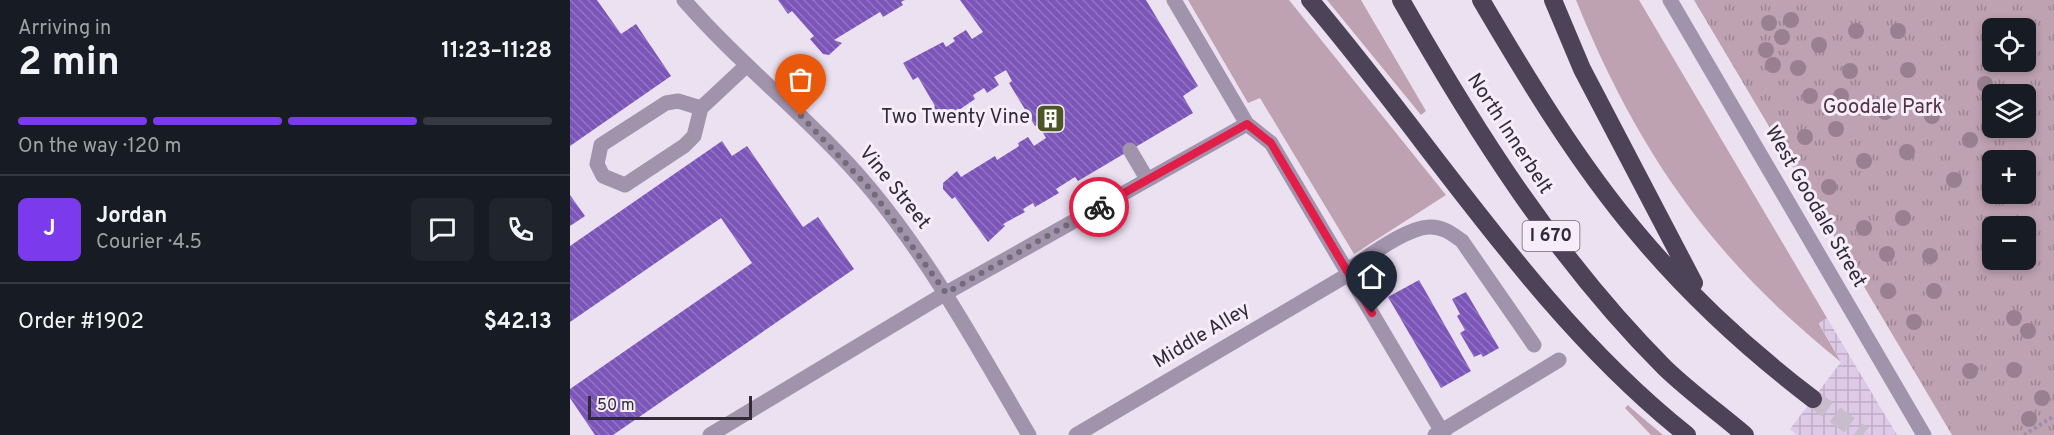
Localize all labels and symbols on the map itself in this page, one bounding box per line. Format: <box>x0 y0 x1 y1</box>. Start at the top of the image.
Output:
pin <box>775 54 826 116</box>
street label: North Innerbelt <box>1460 69 1558 199</box>
park label: Goodale Park <box>1823 95 1943 121</box>
building icon: Two Twenty Vine <box>1035 102 1067 134</box>
place label: Two Twenty Vine <box>881 105 1030 131</box>
street label: West Goodale Street <box>1758 121 1872 293</box>
street label: Vine Street <box>852 141 936 235</box>
courier <box>1069 177 1129 237</box>
road number: I 670 <box>1522 221 1580 251</box>
pin <box>1346 251 1397 313</box>
street label: Middle Alley <box>1149 297 1255 375</box>
scale bar <box>588 393 752 420</box>

